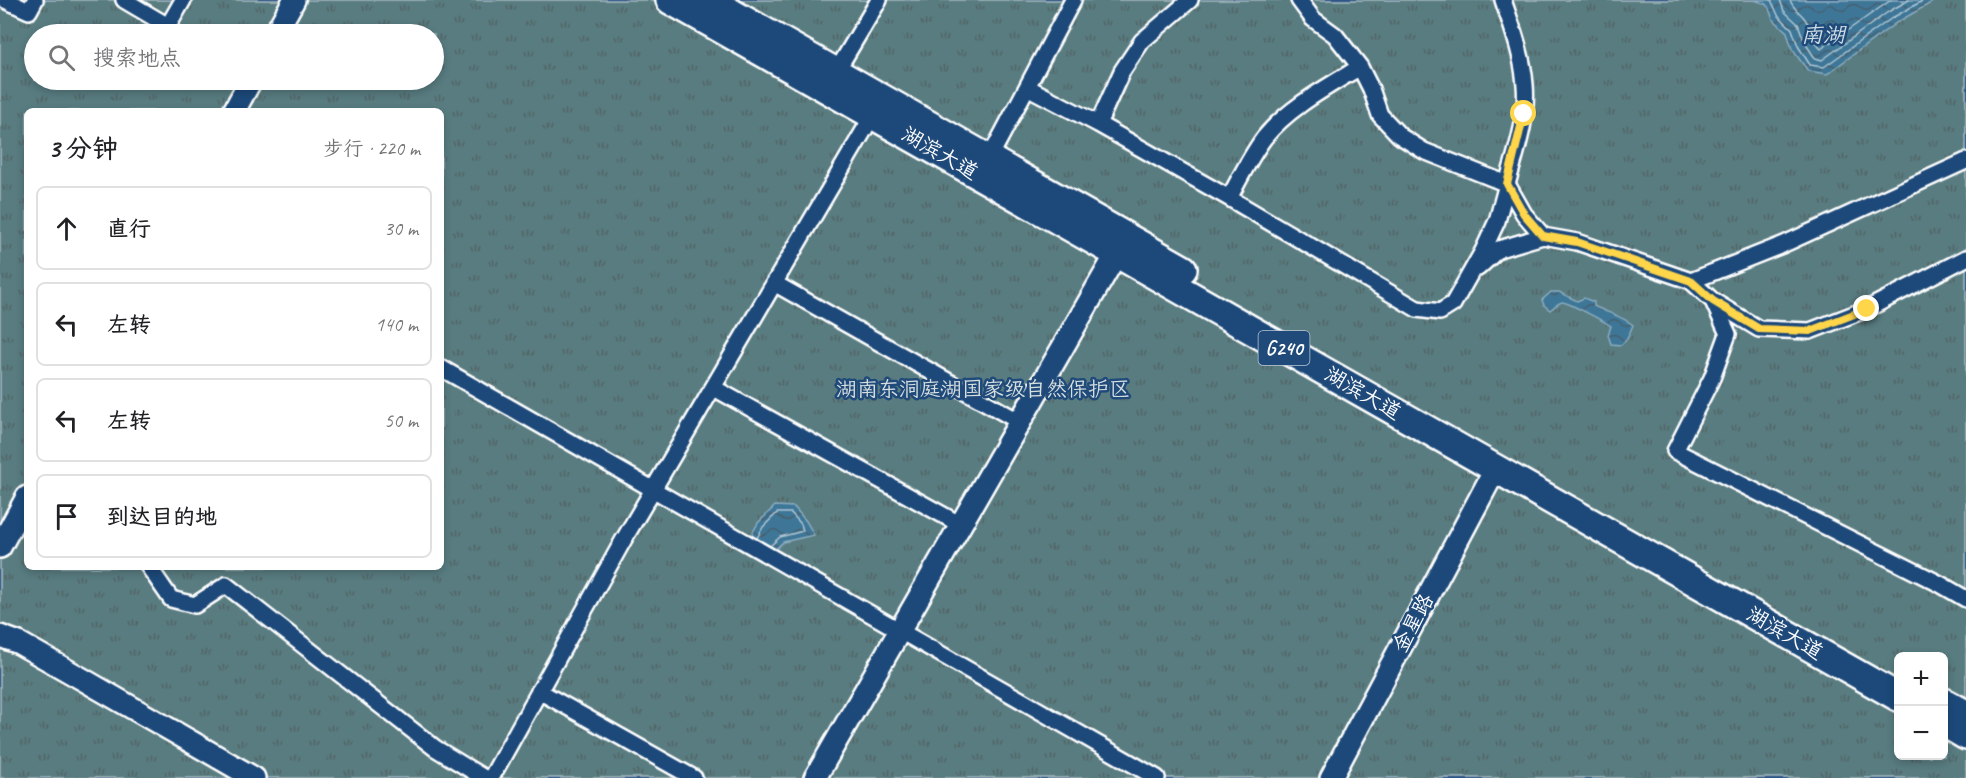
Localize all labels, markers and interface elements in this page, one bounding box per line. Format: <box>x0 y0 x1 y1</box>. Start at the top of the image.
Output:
water label: 南湖 <box>1801 21 1847 49</box>
search box <box>24 24 444 90</box>
icon: search <box>45 41 78 74</box>
text: 搜索地点 <box>93 44 181 72</box>
route start <box>1510 100 1536 126</box>
street label: 湖滨大道 <box>897 121 983 185</box>
text: 3 分钟 <box>48 132 118 165</box>
text: 步行 · 220 m <box>324 136 420 161</box>
icon: ahead <box>50 212 83 245</box>
text: 直行 <box>107 215 151 243</box>
text: 30 m <box>384 216 418 241</box>
route end <box>1853 295 1879 321</box>
icon: left <box>50 308 83 341</box>
text: 左转 <box>107 311 151 339</box>
text: 140 m <box>375 312 418 337</box>
road number: G240 <box>1258 331 1310 365</box>
street label: 湖滨大道 <box>1320 361 1406 425</box>
park label: 湖南东洞庭湖国家级自然保护区 <box>836 376 1130 402</box>
icon: left <box>50 404 83 437</box>
text: 左转 <box>107 407 151 435</box>
text: 50 m <box>384 408 418 433</box>
icon: arrive <box>50 500 83 533</box>
text: 到达目的地 <box>107 503 217 531</box>
street label: 金星路 <box>1387 589 1439 657</box>
street label: 湖滨大道 <box>1742 601 1828 665</box>
map controls <box>1894 652 1948 760</box>
button: + <box>1894 652 1948 706</box>
button: − <box>1894 706 1948 760</box>

